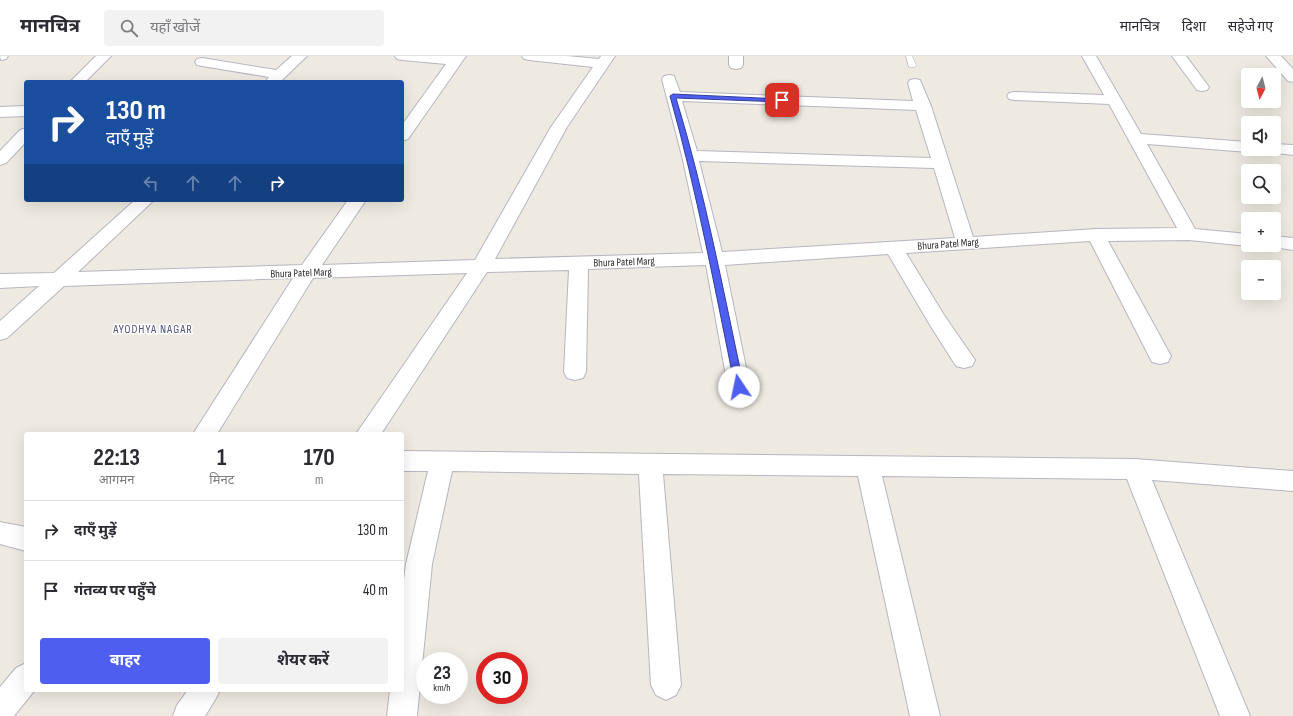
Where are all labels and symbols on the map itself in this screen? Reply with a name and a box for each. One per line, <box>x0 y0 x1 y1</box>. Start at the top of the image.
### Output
north arrow <box>1241 68 1281 108</box>
pin <box>765 83 799 117</box>
street label: Bhura Patel Marg <box>917 235 980 253</box>
street label: Bhura Patel Marg <box>593 254 656 270</box>
street label: Bhura Patel Marg <box>270 265 333 281</box>
district label: AYODHYA NAGAR <box>112 322 193 337</box>
position arrow <box>718 366 760 408</box>
speed limit sign: 30 <box>476 652 528 704</box>

